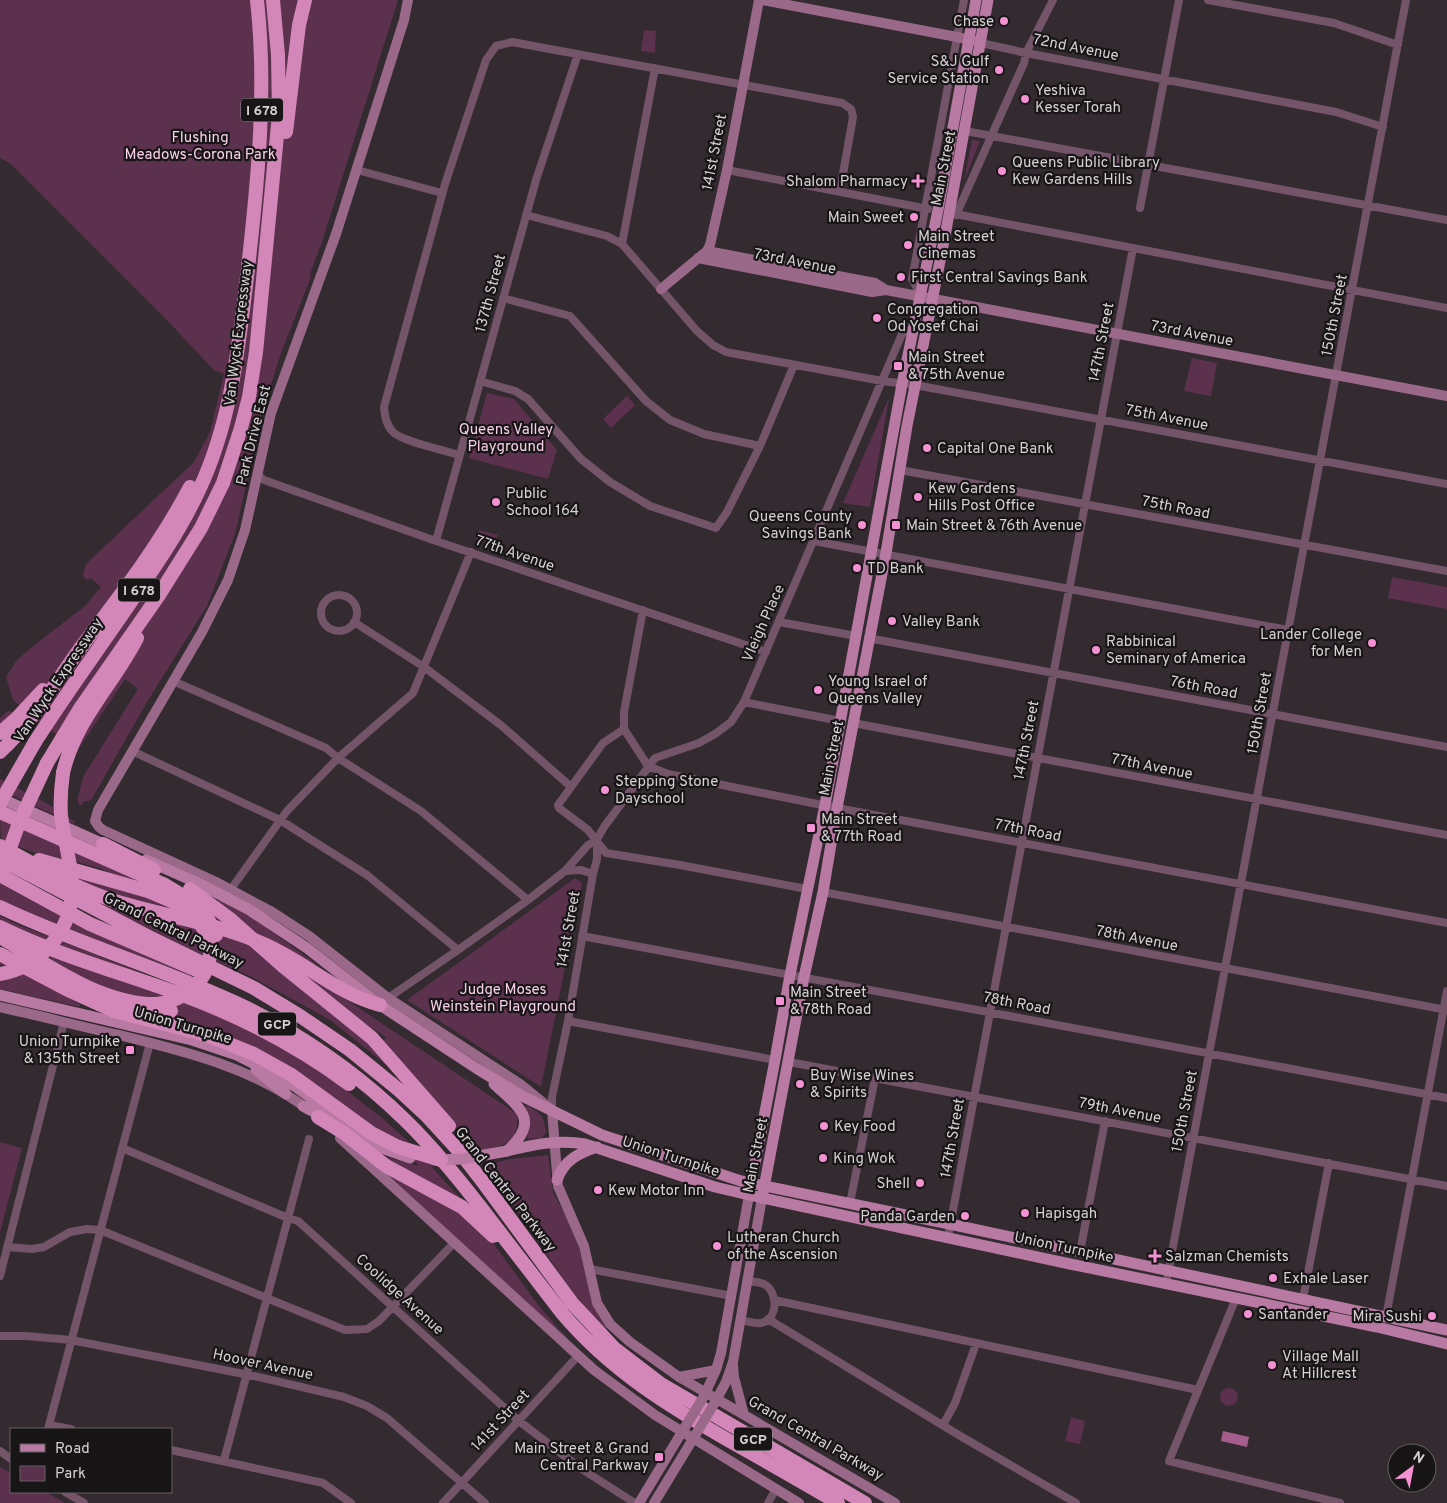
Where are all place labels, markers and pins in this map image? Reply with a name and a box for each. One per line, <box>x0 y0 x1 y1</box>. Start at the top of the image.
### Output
place label: Chase <box>953 13 994 32</box>
marker: Chase <box>998 15 1010 27</box>
place label: S&J Gulf Service Station <box>887 53 989 89</box>
marker: S&J Gulf Service Station <box>993 64 1005 76</box>
place label: Yeshiva Kesser Torah <box>1035 82 1121 118</box>
marker: Yeshiva Kesser Torah <box>1019 93 1031 105</box>
place label: Queens Public Library Kew Gardens Hills <box>1012 154 1160 190</box>
marker: Queens Public Library Kew Gardens Hills <box>996 165 1008 177</box>
place label: Shalom Pharmacy <box>786 173 908 192</box>
marker: Shalom Pharmacy <box>912 175 924 187</box>
place label: Main Sweet <box>828 209 904 228</box>
marker: Main Sweet <box>908 211 920 223</box>
place label: Main Street Cinemas <box>918 228 995 264</box>
marker: Main Street Cinemas <box>902 239 914 251</box>
place label: First Central Savings Bank <box>911 269 1088 288</box>
marker: First Central Savings Bank <box>895 271 907 283</box>
place label: Congregation Od Yosef Chai <box>887 301 979 337</box>
marker: Congregation Od Yosef Chai <box>871 312 883 324</box>
place label: Main Street & 75th Avenue <box>908 349 1005 385</box>
marker: Main Street & 75th Avenue <box>892 360 904 372</box>
place label: Capital One Bank <box>937 440 1054 459</box>
marker: Capital One Bank <box>921 442 933 454</box>
place label: Kew Gardens Hills Post Office <box>928 480 1035 516</box>
place label: Public School 164 <box>506 485 579 521</box>
marker: Kew Gardens Hills Post Office <box>912 491 924 503</box>
marker: Public School 164 <box>490 496 502 508</box>
place label: Queens County Savings Bank <box>749 508 852 544</box>
place label: Main Street & 76th Avenue <box>906 517 1082 536</box>
marker: Queens County Savings Bank <box>856 519 868 531</box>
marker: Main Street & 76th Avenue <box>890 519 902 531</box>
place label: TD Bank <box>867 560 924 579</box>
marker: TD Bank <box>851 562 863 574</box>
place label: Valley Bank <box>902 613 980 632</box>
marker: Valley Bank <box>886 615 898 627</box>
place label: Lander College for Men <box>1260 626 1362 662</box>
place label: Rabbinical Seminary of America <box>1106 633 1246 669</box>
marker: Lander College for Men <box>1366 637 1378 649</box>
marker: Rabbinical Seminary of America <box>1090 644 1102 656</box>
place label: Young Israel of Queens Valley <box>828 673 927 709</box>
marker: Young Israel of Queens Valley <box>812 684 824 696</box>
place label: Stepping Stone Dayschool <box>615 773 718 809</box>
marker: Stepping Stone Dayschool <box>599 784 611 796</box>
place label: Main Street & 77th Road <box>821 811 902 847</box>
marker: Main Street & 77th Road <box>805 822 817 834</box>
place label: Main Street & 78th Road <box>790 984 871 1020</box>
marker: Main Street & 78th Road <box>774 995 786 1007</box>
place label: Union Turnpike & 135th Street <box>19 1033 120 1069</box>
marker: Union Turnpike & 135th Street <box>124 1044 136 1056</box>
place label: Buy Wise Wines & Spirits <box>810 1067 914 1103</box>
marker: Buy Wise Wines & Spirits <box>794 1078 806 1090</box>
place label: Key Food <box>834 1118 896 1137</box>
marker: Key Food <box>818 1120 830 1132</box>
place label: King Wok <box>833 1150 896 1169</box>
marker: King Wok <box>817 1152 829 1164</box>
place label: Shell <box>876 1175 910 1194</box>
marker: Shell <box>914 1177 926 1189</box>
place label: Kew Motor Inn <box>608 1182 705 1201</box>
marker: Kew Motor Inn <box>592 1184 604 1196</box>
place label: Hapisgah <box>1035 1205 1097 1224</box>
marker: Hapisgah <box>1019 1207 1031 1219</box>
place label: Panda Garden <box>860 1208 955 1227</box>
marker: Panda Garden <box>959 1210 971 1222</box>
place label: Lutheran Church of the Ascension <box>727 1229 840 1265</box>
marker: Lutheran Church of the Ascension <box>711 1240 723 1252</box>
place label: Salzman Chemists <box>1165 1248 1289 1267</box>
marker: Salzman Chemists <box>1149 1250 1161 1262</box>
place label: Exhale Laser <box>1283 1270 1369 1289</box>
marker: Exhale Laser <box>1267 1272 1279 1284</box>
place label: Santander <box>1258 1306 1328 1325</box>
marker: Santander <box>1242 1308 1254 1320</box>
place label: Mira Sushi <box>1352 1308 1422 1327</box>
marker: Mira Sushi <box>1426 1310 1438 1322</box>
place label: Village Mall At Hillcrest <box>1282 1348 1359 1384</box>
marker: Village Mall At Hillcrest <box>1266 1359 1278 1371</box>
place label: Main Street & Grand Central Parkway <box>514 1440 649 1476</box>
marker: Main Street & Grand Central Parkway <box>653 1451 665 1463</box>

